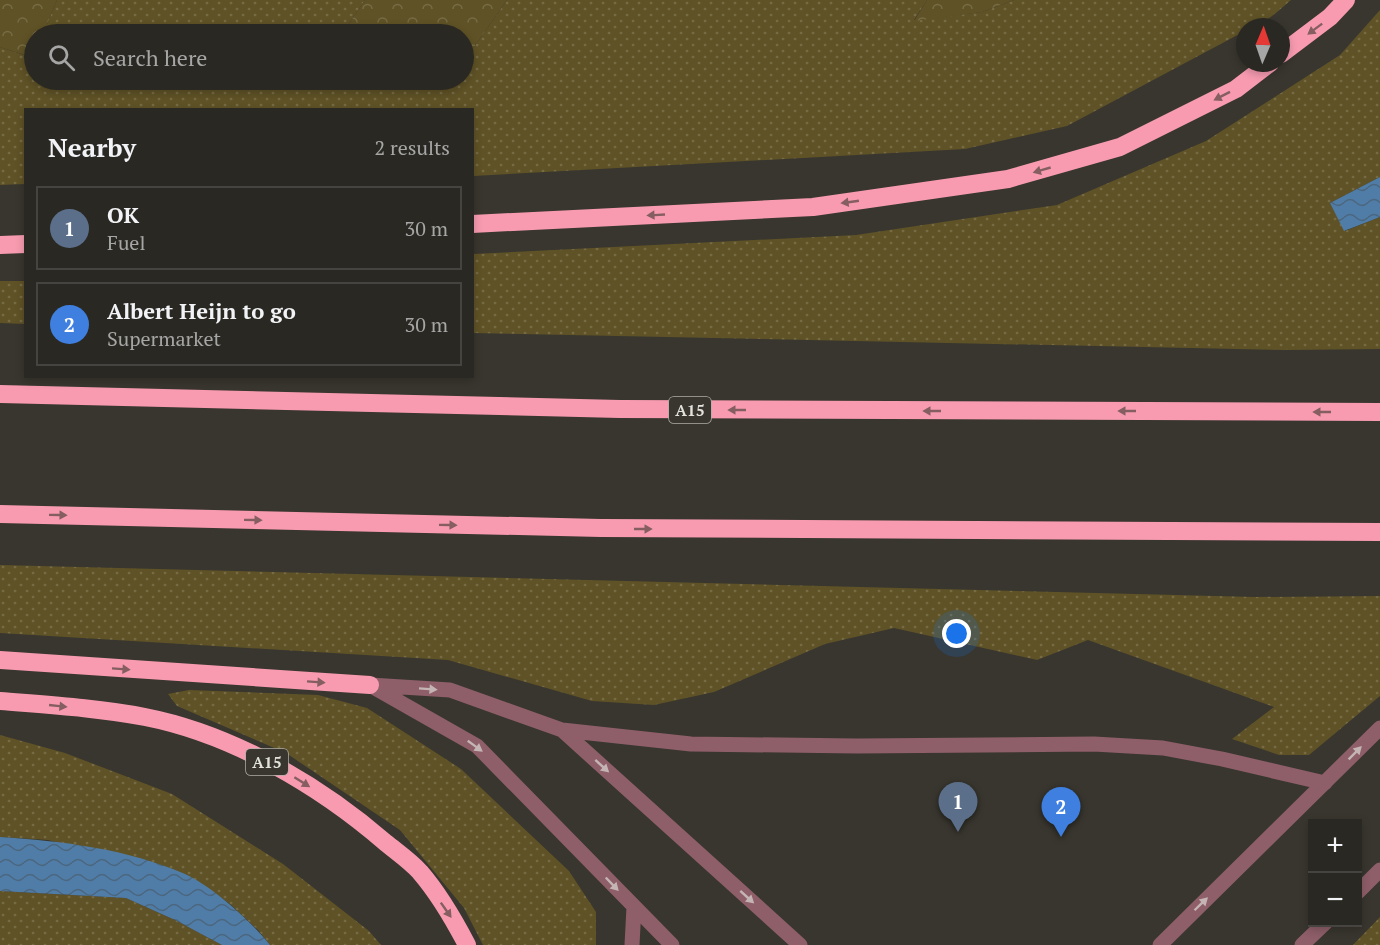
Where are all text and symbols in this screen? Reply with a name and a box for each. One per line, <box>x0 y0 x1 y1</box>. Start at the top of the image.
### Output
north arrow <box>1236 18 1290 72</box>
one-way arrow <box>1307 22 1322 34</box>
search box <box>24 24 474 90</box>
icon: search <box>45 41 78 74</box>
text: Search here <box>93 43 207 72</box>
one-way arrow <box>1213 91 1230 101</box>
text: Nearby <box>48 130 136 164</box>
text: 2 results <box>375 134 450 161</box>
one-way arrow <box>1033 166 1051 175</box>
one-way arrow <box>840 197 859 206</box>
text: OK <box>107 200 139 229</box>
one-way arrow <box>646 210 665 219</box>
text: 1 <box>64 215 75 242</box>
text: 30 m <box>405 215 448 242</box>
text: Fuel <box>107 229 145 256</box>
text: Albert Heijn to go <box>107 296 296 325</box>
text: 2 <box>64 311 75 338</box>
text: 30 m <box>405 311 448 338</box>
text: Supermarket <box>107 325 221 352</box>
road number: A15 <box>669 397 711 423</box>
one-way arrow <box>727 405 746 415</box>
one-way arrow <box>922 406 941 415</box>
one-way arrow <box>1117 406 1136 416</box>
one-way arrow <box>1312 407 1331 417</box>
one-way arrow <box>49 510 68 520</box>
one-way arrow <box>244 515 263 525</box>
one-way arrow <box>439 520 458 529</box>
one-way arrow <box>634 524 653 533</box>
your location <box>942 619 971 648</box>
one-way arrow <box>112 664 131 673</box>
one-way arrow <box>306 677 325 687</box>
one-way arrow <box>419 684 438 694</box>
one-way arrow <box>49 701 68 711</box>
one-way arrow <box>466 740 482 752</box>
one-way arrow <box>1348 746 1362 760</box>
road number: A15 <box>246 749 288 775</box>
one-way arrow <box>594 759 609 772</box>
one-way arrow <box>294 776 310 787</box>
pin: 1 <box>938 782 978 832</box>
pin: 2 <box>1042 788 1080 837</box>
map controls <box>1308 819 1362 927</box>
button: + <box>1308 819 1362 873</box>
button: − <box>1308 873 1362 927</box>
one-way arrow <box>605 877 619 892</box>
one-way arrow <box>739 890 754 903</box>
one-way arrow <box>1194 897 1209 911</box>
one-way arrow <box>440 902 451 918</box>

